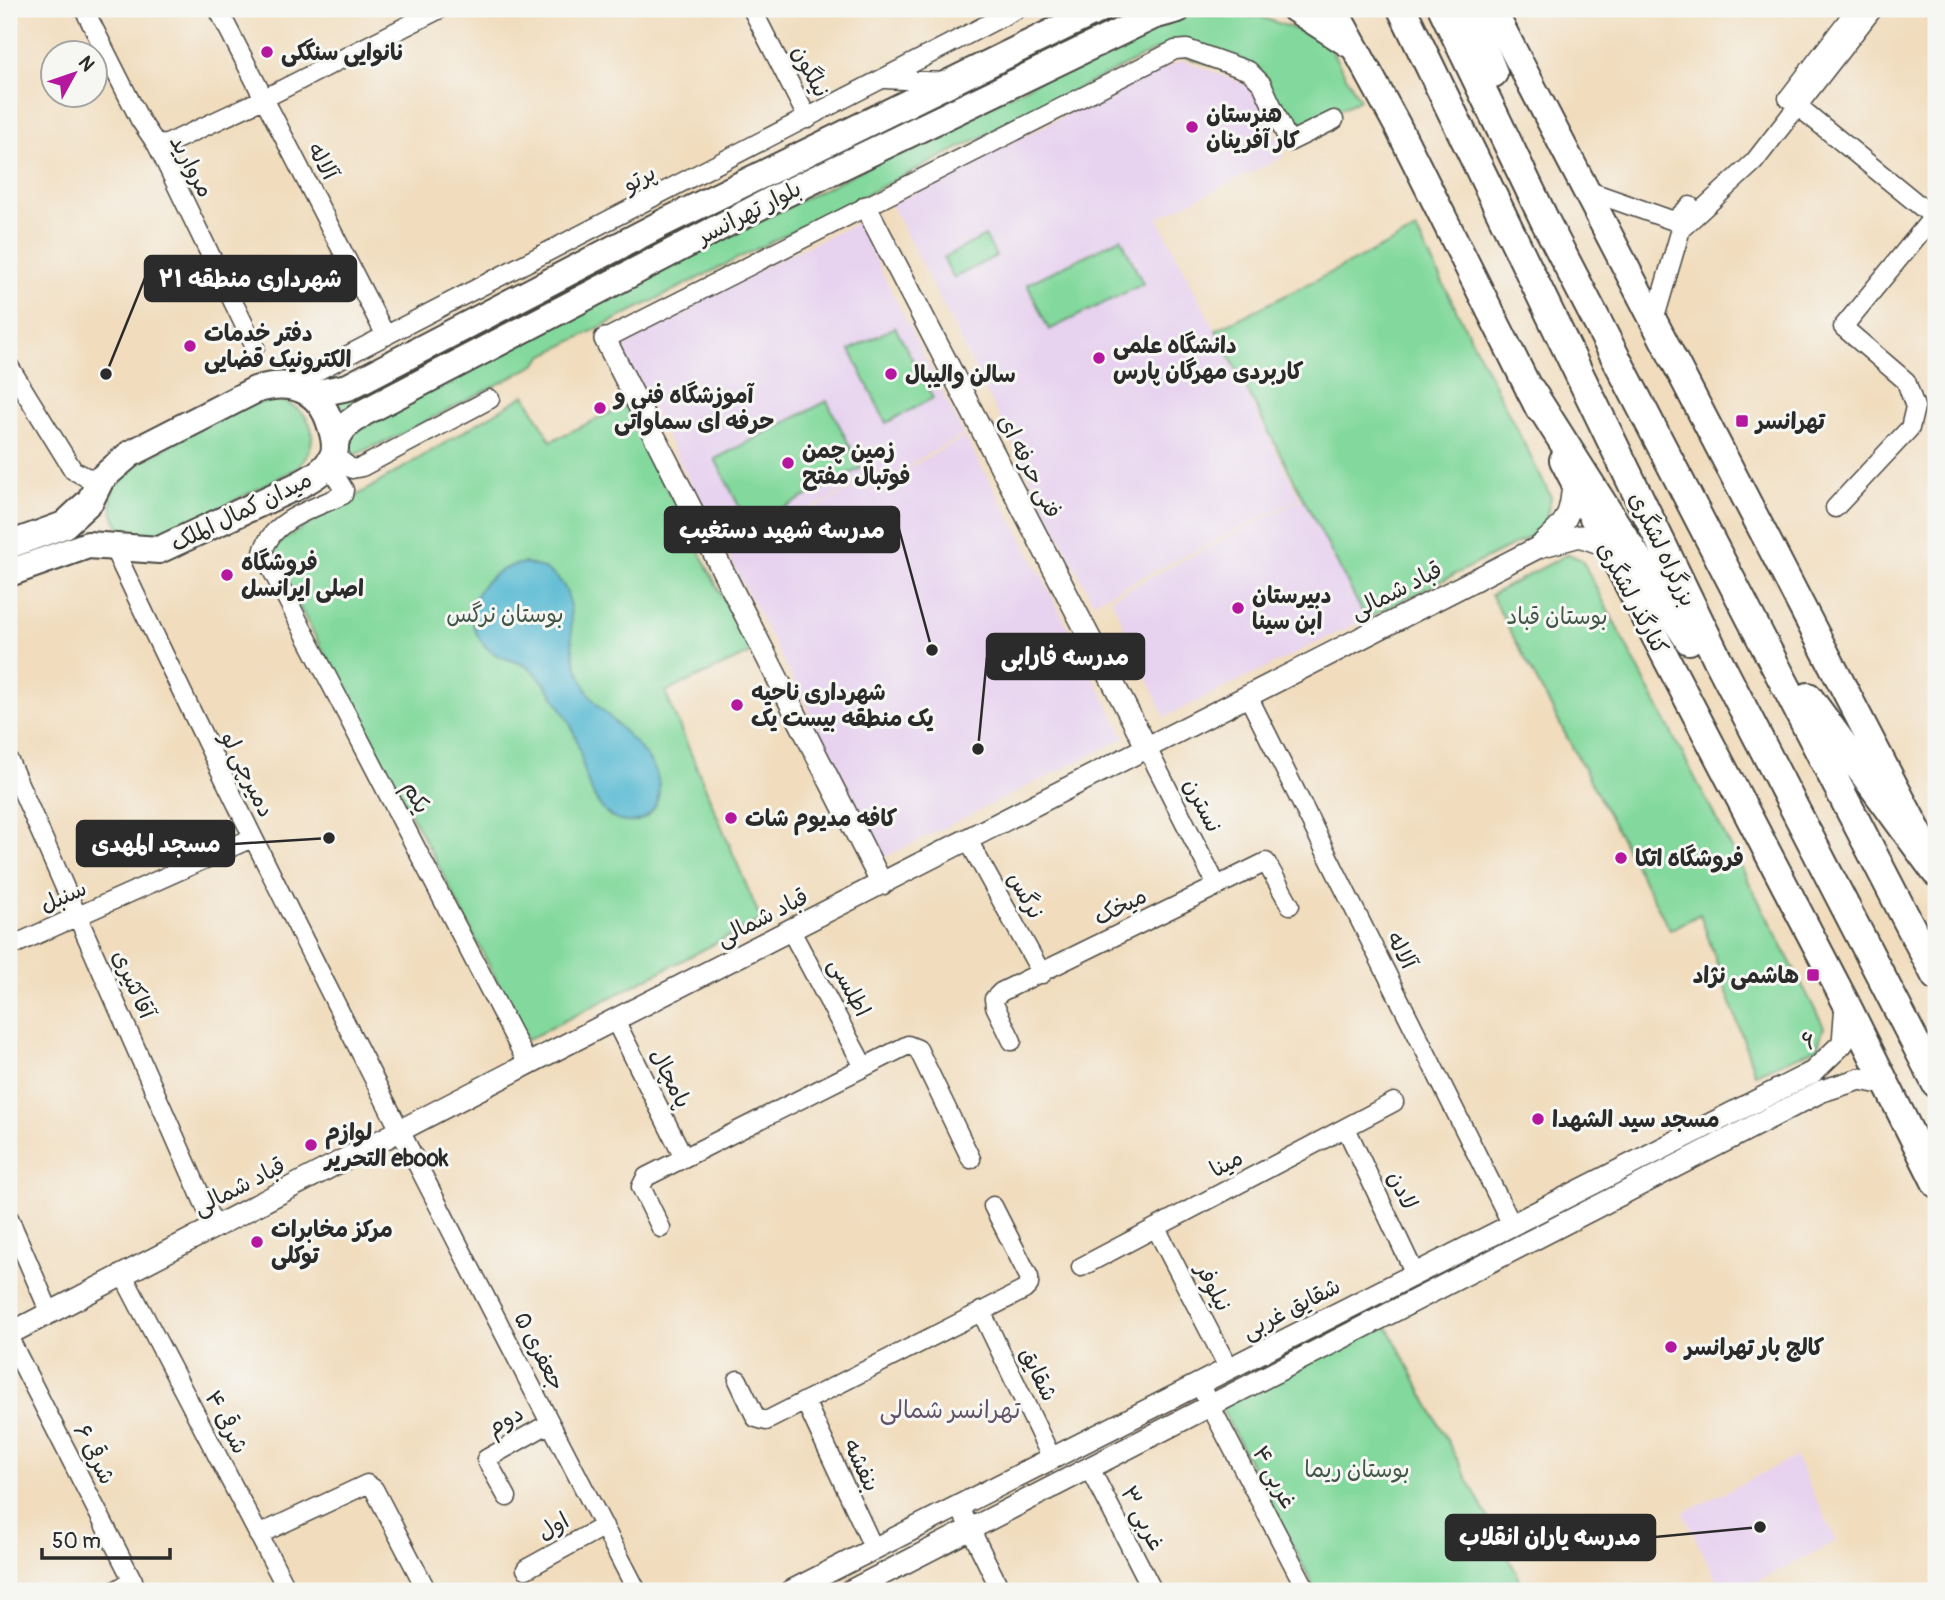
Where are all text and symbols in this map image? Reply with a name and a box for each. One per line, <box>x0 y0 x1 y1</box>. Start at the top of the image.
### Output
north arrow <box>38 38 108 108</box>
place label: نانوایی سنگکی <box>281 38 405 67</box>
street label: نیلگون <box>785 40 836 102</box>
marker: نانوایی سنگکی <box>259 44 275 60</box>
text: N <box>73 51 100 76</box>
place label: هنرستان کار آفرینان <box>1206 100 1300 155</box>
marker: هنرستان کار آفرینان <box>1184 119 1200 135</box>
street label: مروارید <box>163 130 220 203</box>
street label: آلاله <box>301 138 345 186</box>
street label: پرتو <box>617 158 661 199</box>
street label: بلوار تهرانسر <box>690 174 806 252</box>
callout: شهرداری منطقه ۲۱ <box>145 256 356 301</box>
text: شهرداری منطقه ۲۱ <box>158 265 342 294</box>
place label: دفتر خدمات الکترونیک قضایی <box>204 319 351 375</box>
place label: دانشگاه علمی کاربردی مهرگان پارس <box>1113 331 1304 386</box>
marker: دفتر خدمات الکترونیک قضایی <box>182 338 198 354</box>
marker: دانشگاه علمی کاربردی مهرگان پارس <box>1091 350 1107 366</box>
place label: سالن والیبال <box>905 360 1016 389</box>
marker: سالن والیبال <box>883 366 899 382</box>
place label: آموزشگاه فنی و حرفه ای سماواتی <box>612 381 774 436</box>
marker: آموزشگاه فنی و حرفه ای سماواتی <box>592 400 608 416</box>
place label: تهرانسر <box>1754 407 1826 436</box>
street label: فنی حرفه ای <box>991 409 1068 523</box>
marker: تهرانسر <box>1734 413 1750 429</box>
place label: زمین چمن فوتبال مفتح <box>802 436 911 491</box>
marker: زمین چمن فوتبال مفتح <box>780 455 796 471</box>
street label: میدان کمال الملک <box>166 465 317 558</box>
street label: بزرگراه لشگری <box>1622 487 1703 611</box>
callout: مدرسه شهید دستغیب <box>665 507 899 552</box>
text: مدرسه شهید دستغیب <box>679 516 885 545</box>
street label: کنارگذر لشگری <box>1591 537 1674 660</box>
place label: فروشگاه اصلی ایرانسل <box>241 548 364 603</box>
street label: قباد شمالی <box>1345 555 1447 626</box>
marker: فروشگاه اصلی ایرانسل <box>219 567 235 583</box>
place label: دبیرستان ابن سینا <box>1252 581 1331 636</box>
park label: بوستان نرگس <box>446 600 564 629</box>
marker: دبیرستان ابن سینا <box>1230 600 1246 616</box>
park label: بوستان قباد <box>1506 602 1608 631</box>
callout: مدرسه فارابی <box>987 634 1144 679</box>
text: مدرسه فارابی <box>1001 643 1129 672</box>
place label: شهرداری ناحیه یک منطقه بیست یک <box>751 678 934 733</box>
marker: شهرداری ناحیه یک منطقه بیست یک <box>729 697 745 713</box>
street label: دمیرچی لو <box>214 725 281 822</box>
street label: نسترن <box>1177 773 1228 837</box>
street label: یکم <box>394 776 437 820</box>
place label: کافه مدیوم شات <box>745 804 898 836</box>
marker: کافه مدیوم شات <box>723 810 739 826</box>
callout: مسجد المهدی <box>77 821 234 866</box>
text: مسجد المهدی <box>91 830 221 859</box>
place label: فروشگاه اتکا <box>1635 844 1744 873</box>
marker: فروشگاه اتکا <box>1613 850 1629 866</box>
street label: نرگس <box>1001 867 1050 924</box>
street label: سنبل <box>35 873 91 919</box>
street label: میخک <box>1089 881 1152 932</box>
street label: قباد شمالی <box>711 882 813 953</box>
street label: آلاله <box>1380 927 1424 975</box>
street label: آقاکثیری <box>106 945 162 1024</box>
street label: اطلسی <box>822 953 877 1022</box>
place label: هاشمی نژاد <box>1693 961 1799 990</box>
marker: هاشمی نژاد <box>1805 967 1821 983</box>
street label: ۶ <box>1794 1025 1825 1056</box>
street label: پامچال <box>643 1043 698 1113</box>
place label: مسجد سید الشهدا <box>1552 1105 1720 1134</box>
marker: مسجد سید الشهدا <box>1530 1111 1546 1127</box>
place label: لوازم التحریر ebook <box>323 1118 449 1173</box>
marker: لوازم التحریر ebook <box>303 1137 319 1153</box>
street label: مینا <box>1205 1143 1248 1184</box>
street label: قباد شمالی <box>188 1151 290 1222</box>
street label: لادن <box>1381 1166 1424 1214</box>
place label: مرکز مخابرات توکلی <box>271 1215 393 1270</box>
marker: مرکز مخابرات توکلی <box>249 1234 265 1250</box>
street label: نیلوفر <box>1188 1257 1238 1316</box>
street label: شقایق غربی <box>1237 1271 1345 1346</box>
street label: جعفری ۵ <box>507 1307 572 1396</box>
place label: کالج بار تهرانسر <box>1683 1333 1825 1362</box>
marker: کالج بار تهرانسر <box>1663 1339 1679 1355</box>
street label: شقایق <box>1013 1342 1064 1406</box>
street label: ۴ شرقی <box>198 1386 255 1459</box>
district label: تهرانسر شمالی <box>880 1396 1021 1425</box>
street label: دوم <box>482 1399 530 1445</box>
street label: ۶ شرقی <box>67 1419 122 1489</box>
street label: بنفشه <box>837 1434 886 1496</box>
street label: ۴ غربی <box>1246 1441 1303 1514</box>
park label: بوستان ریما <box>1304 1455 1410 1484</box>
street label: ۳ غربی <box>1114 1481 1171 1556</box>
street label: اول <box>532 1506 574 1547</box>
callout: مدرسه یاران انقلاب <box>1446 1515 1655 1560</box>
scale bar <box>42 1516 170 1560</box>
text: مدرسه یاران انقلاب <box>1459 1523 1641 1552</box>
text: 50 m <box>52 1528 101 1555</box>

